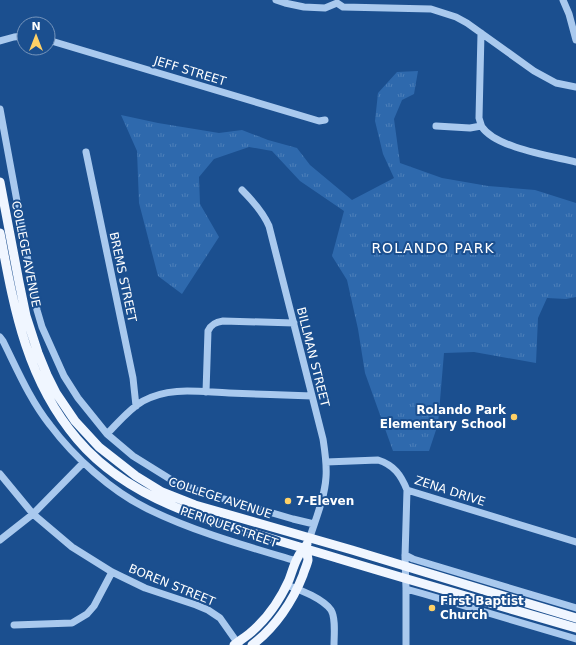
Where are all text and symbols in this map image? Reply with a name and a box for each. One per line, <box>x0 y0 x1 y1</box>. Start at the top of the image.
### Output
north arrow <box>16 16 56 56</box>
text: N <box>31 20 41 33</box>
street label: JEFF STREET <box>151 53 228 89</box>
street label: COLLEGE AVENUE <box>9 200 43 308</box>
street label: BREMS STREET <box>107 231 140 324</box>
district label: ROLANDO PARK <box>371 240 495 256</box>
street label: BILLMAN STREET <box>294 306 332 409</box>
place label: Rolando Park Elementary School <box>380 403 507 431</box>
marker: Rolando Park Elementary School <box>509 412 519 422</box>
street label: ZENA DRIVE <box>413 473 487 509</box>
street label: COLLEGE AVENUE <box>166 475 274 521</box>
place label: 7-Eleven <box>296 494 354 508</box>
marker: 7-Eleven <box>283 496 293 506</box>
street label: PERIQUE STREET <box>178 504 280 550</box>
street label: BOREN STREET <box>127 561 218 609</box>
place label: First Baptist Church <box>440 594 524 622</box>
marker: First Baptist Church <box>427 603 437 613</box>

